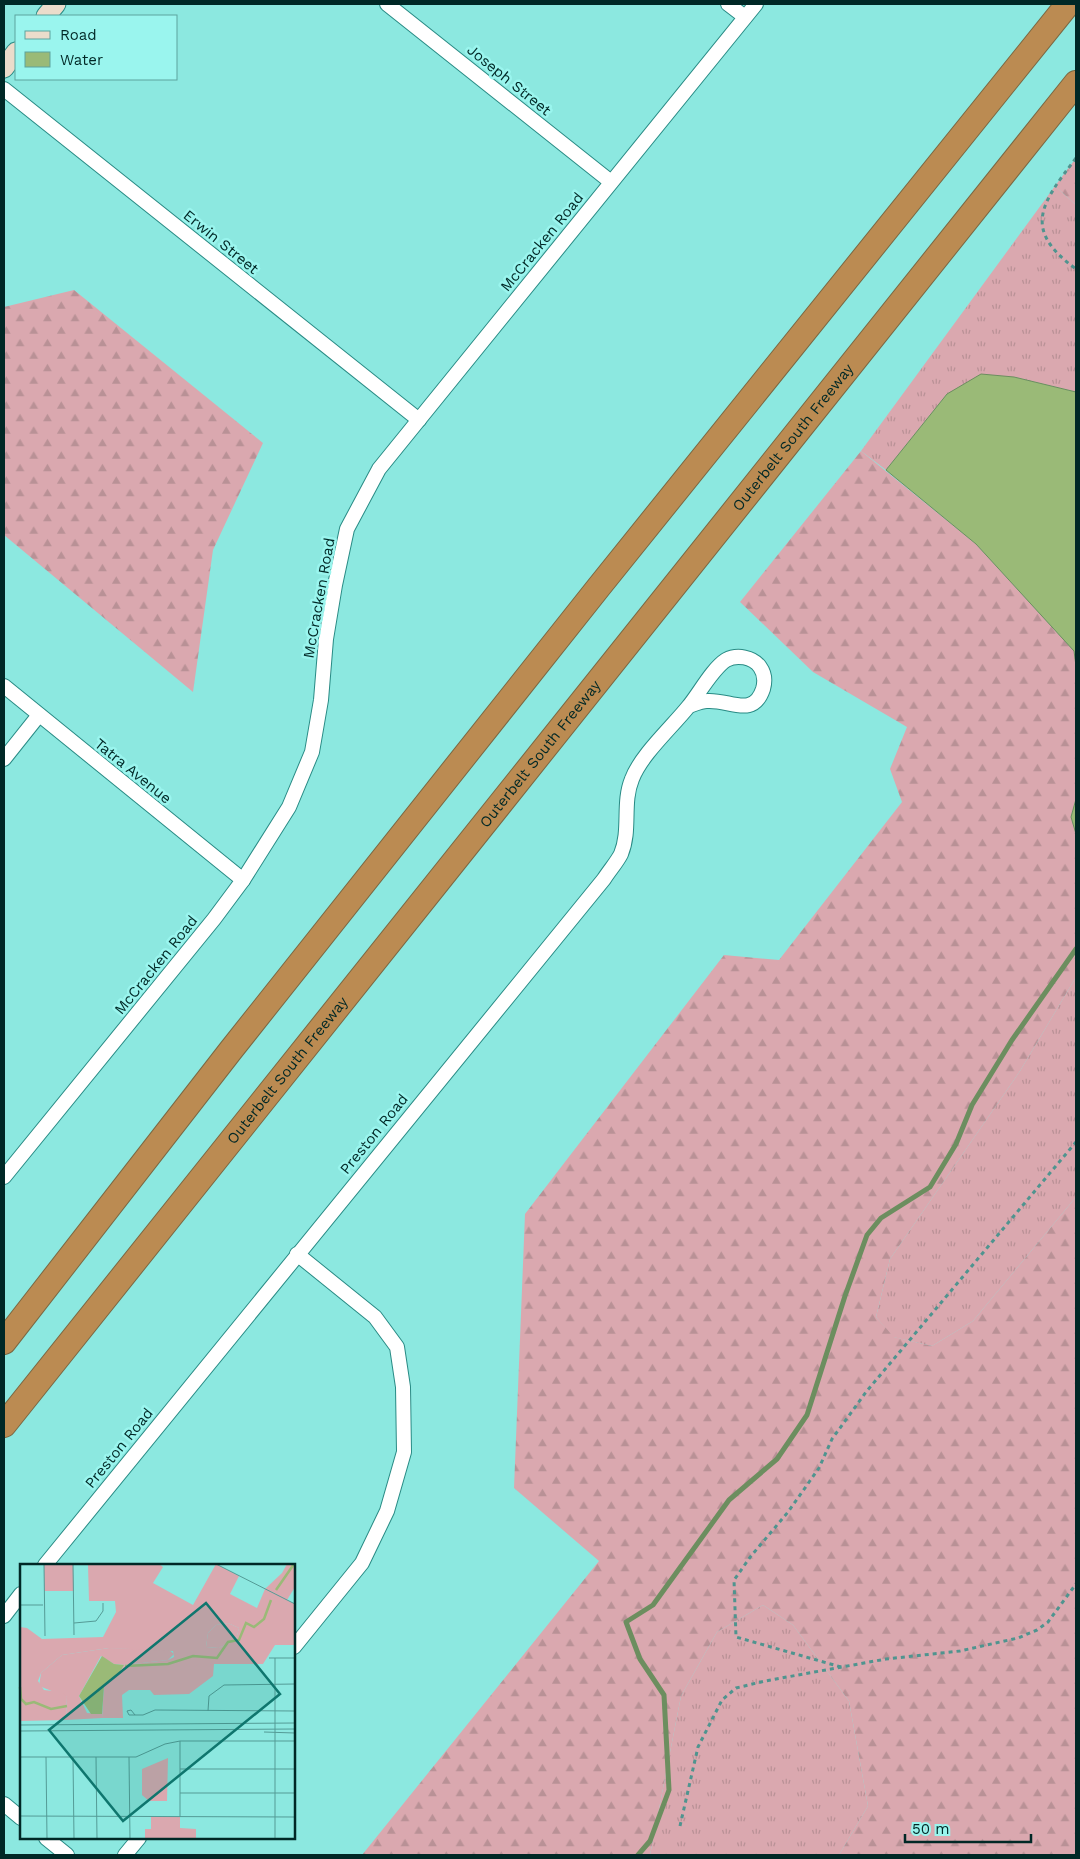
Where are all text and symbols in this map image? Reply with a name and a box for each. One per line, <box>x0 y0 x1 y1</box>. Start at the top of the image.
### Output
legend <box>15 15 178 80</box>
text: Road <box>60 26 97 44</box>
street label: Joseph Street <box>463 41 555 120</box>
text: Water <box>60 51 103 69</box>
street label: McCracken Road <box>497 189 587 295</box>
street label: Erwin Street <box>180 206 263 278</box>
street label: Outerbelt South Freeway <box>729 360 857 515</box>
street label: McCracken Road <box>300 536 338 660</box>
street label: Outerbelt South Freeway <box>476 676 605 831</box>
street label: Tatra Avenue <box>91 735 175 807</box>
street label: McCracken Road <box>111 912 201 1018</box>
street label: Outerbelt South Freeway <box>223 993 352 1148</box>
street label: Preston Road <box>336 1090 412 1178</box>
street label: Preston Road <box>81 1404 157 1492</box>
inset map <box>20 1564 295 1839</box>
scale bar <box>905 1812 1031 1844</box>
text: 50 m <box>912 1820 949 1838</box>

